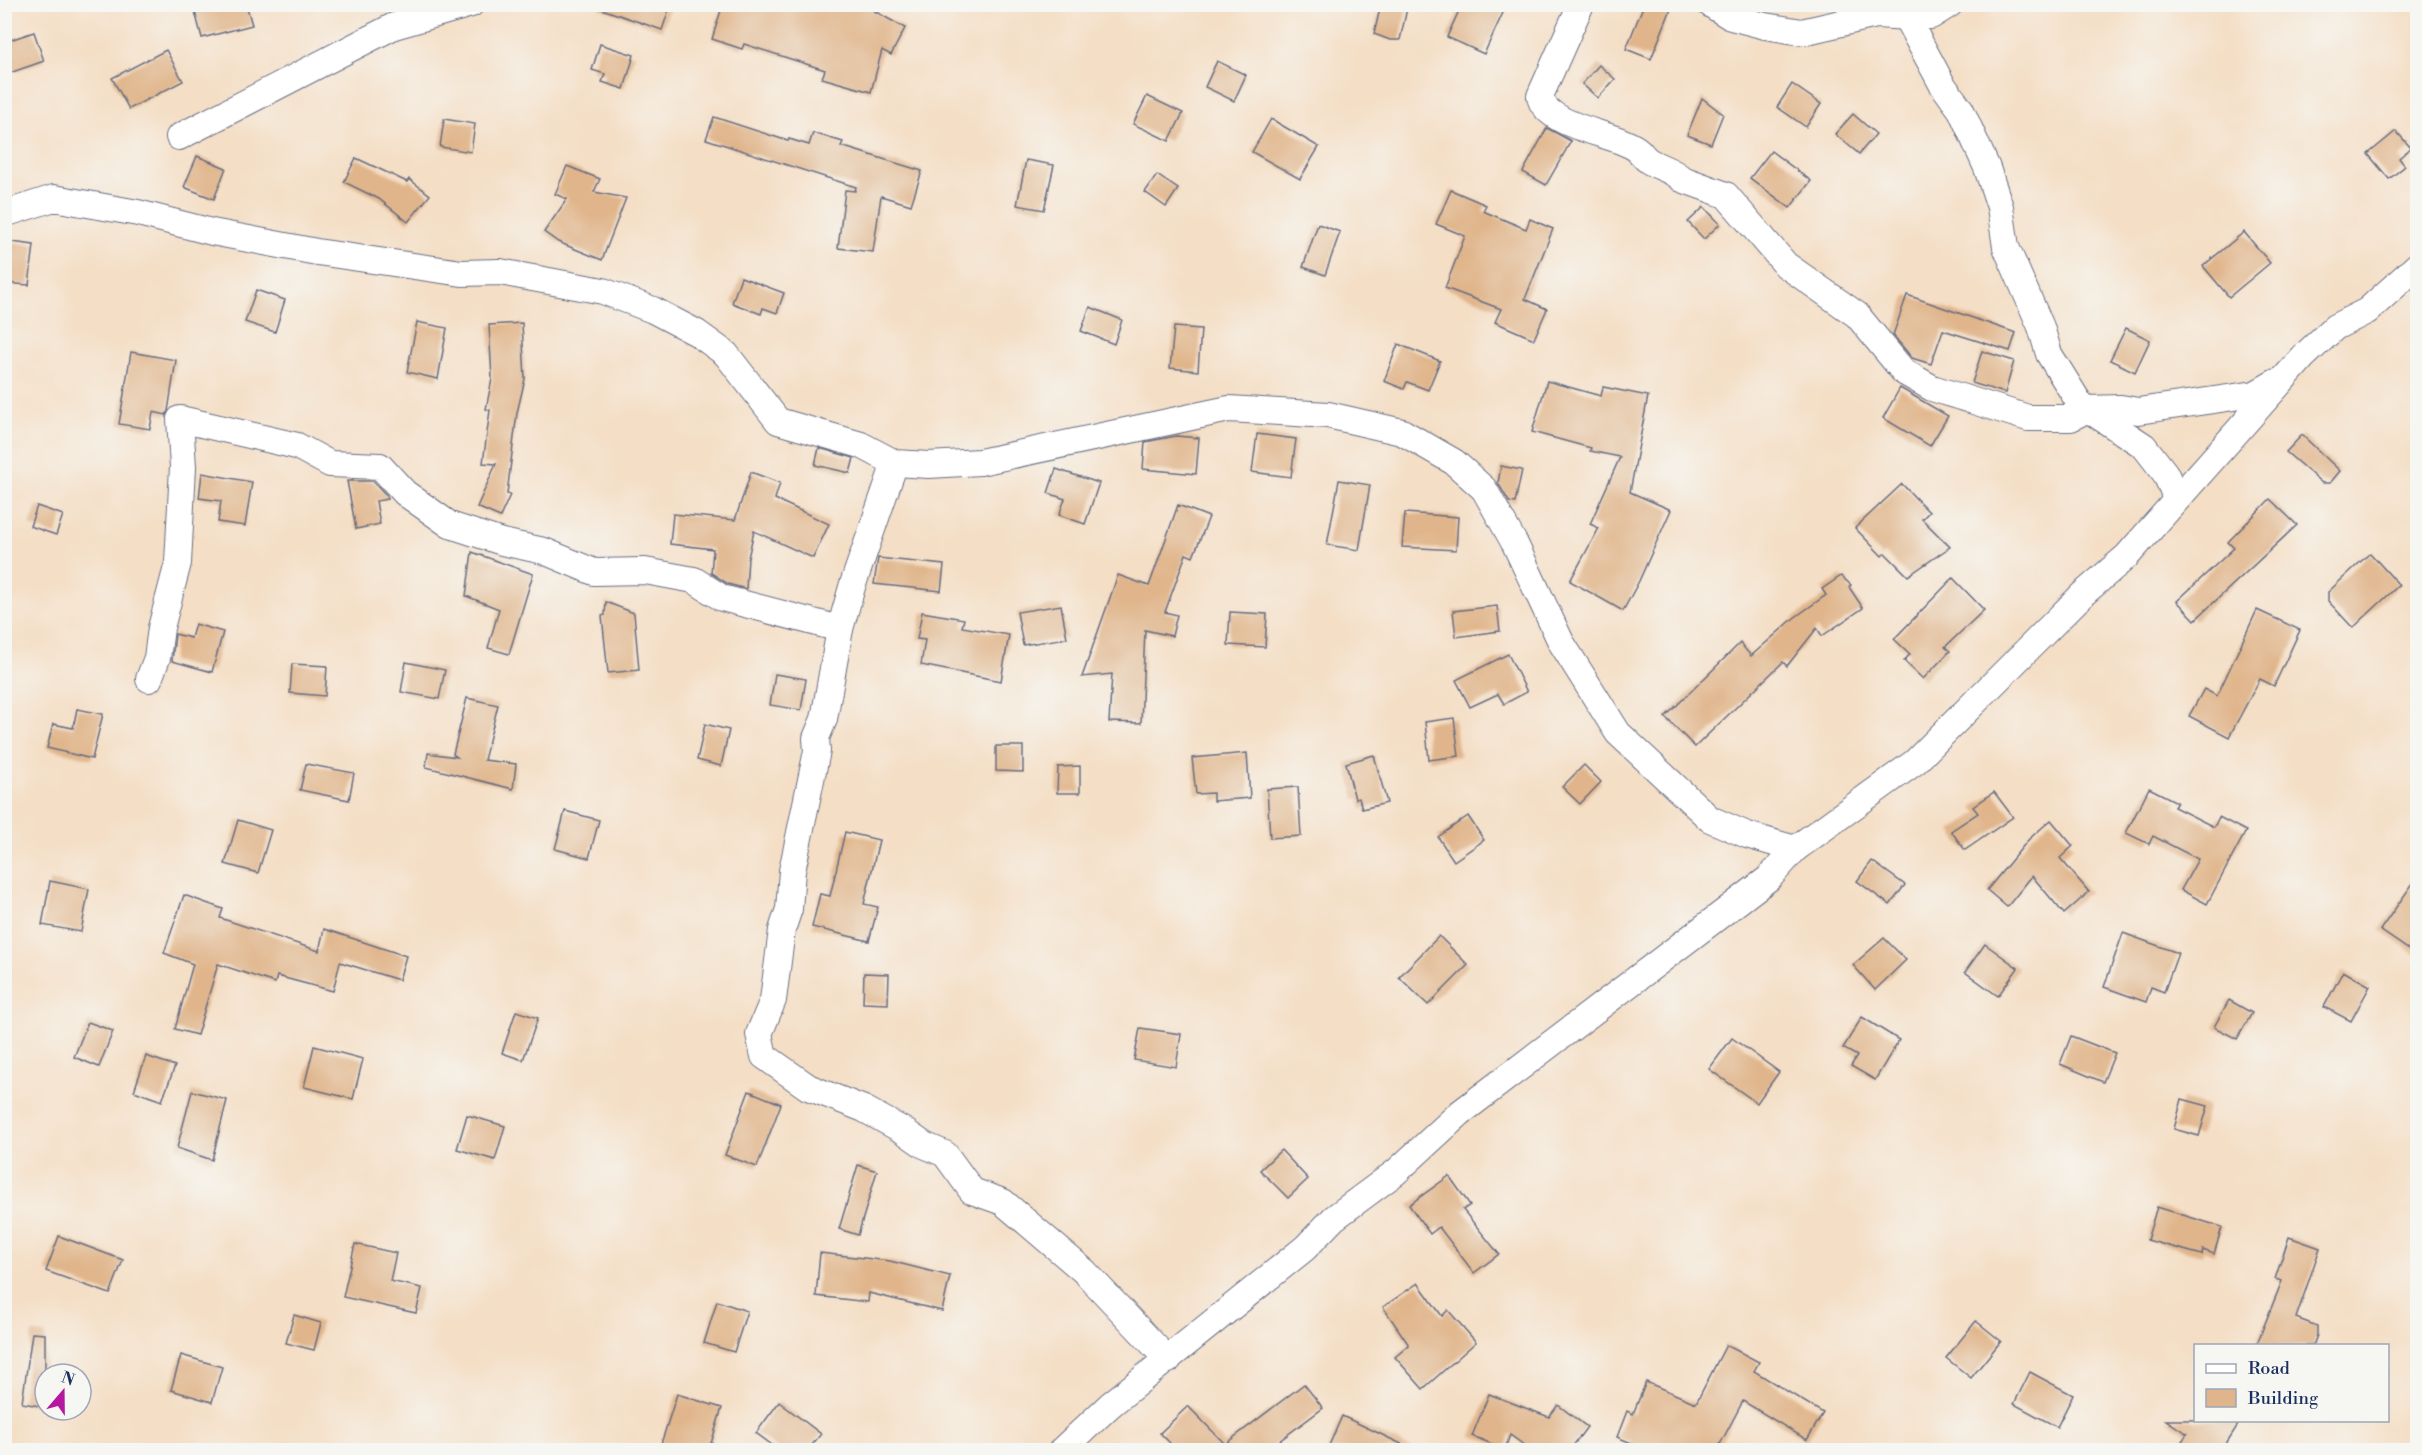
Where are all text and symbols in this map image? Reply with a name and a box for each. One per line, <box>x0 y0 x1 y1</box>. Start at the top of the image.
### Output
legend <box>2194 1344 2389 1422</box>
text: Road <box>2248 1357 2291 1380</box>
north arrow <box>33 1362 93 1422</box>
text: N <box>58 1367 77 1391</box>
text: Building <box>2247 1387 2319 1410</box>

